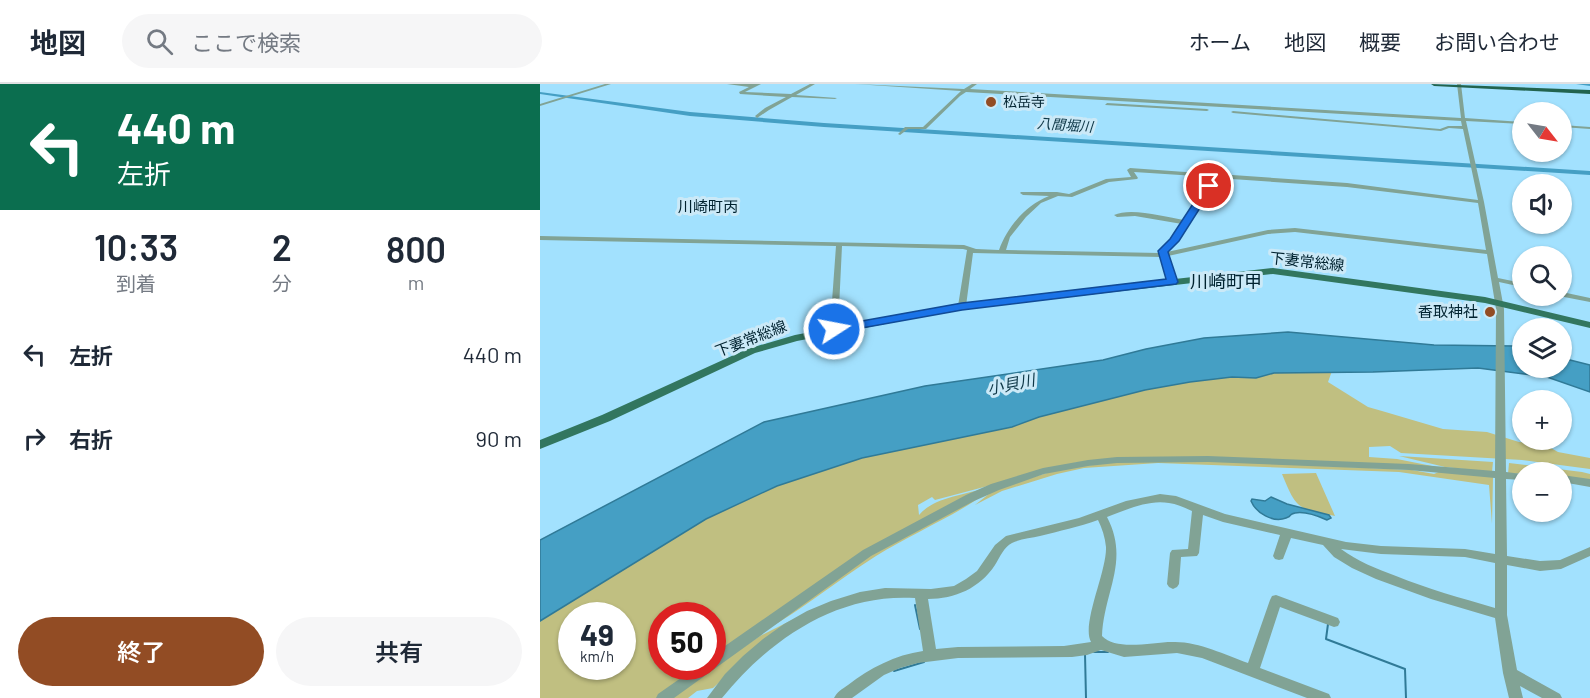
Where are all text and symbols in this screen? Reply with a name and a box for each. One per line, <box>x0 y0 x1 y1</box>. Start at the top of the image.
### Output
search box <box>122 14 542 68</box>
text: 地図 <box>30 25 86 59</box>
icon: search <box>143 25 176 58</box>
text: ここで検索 <box>191 29 301 55</box>
text: ホーム <box>1189 29 1251 54</box>
text: 地図 <box>1284 29 1326 54</box>
text: 概要 <box>1359 29 1401 54</box>
text: お問い合わせ <box>1434 29 1560 54</box>
place label: 松岳寺 <box>1003 93 1045 110</box>
marker: 松岳寺 <box>984 95 998 109</box>
text: 440 m <box>117 102 235 152</box>
north arrow <box>1512 102 1572 162</box>
map controls <box>1512 102 1572 522</box>
icon: left <box>18 108 96 186</box>
water label: 八間堀川 <box>1037 114 1096 135</box>
text: 左折 <box>117 157 171 189</box>
pin <box>1183 160 1234 211</box>
icon: arrive <box>1192 169 1225 202</box>
button: sound <box>1512 174 1572 234</box>
district label: 川崎町丙 <box>678 197 738 215</box>
text: 10:33 <box>94 225 178 268</box>
text: 2 <box>272 225 292 268</box>
text: 800 <box>386 227 446 270</box>
button: search <box>1512 246 1572 306</box>
street label: 下妻常総線 <box>1269 248 1345 274</box>
text: m <box>408 270 424 294</box>
district label: 川崎町甲 <box>1190 270 1262 292</box>
text: 到着 <box>116 271 156 295</box>
text: 分 <box>272 271 292 295</box>
position arrow <box>802 297 866 361</box>
place label: 香取神社 <box>1418 302 1478 320</box>
marker: 香取神社 <box>1483 305 1497 319</box>
street label: 下妻常総線 <box>712 316 789 360</box>
button: layers <box>1512 318 1572 378</box>
icon: left <box>18 338 51 371</box>
text: 440 m <box>463 341 522 367</box>
text: 左折 <box>69 342 113 368</box>
water label: 小貝川 <box>986 369 1038 397</box>
button: + <box>1512 390 1572 450</box>
icon: right <box>18 422 51 455</box>
text: 90 m <box>476 425 522 451</box>
text: 右折 <box>69 426 113 452</box>
button: − <box>1512 462 1572 522</box>
speed limit sign: 50 <box>648 602 726 680</box>
text: 49 <box>580 616 614 652</box>
button: 終了 <box>18 617 264 686</box>
button: 共有 <box>276 617 522 686</box>
text: km/h <box>580 647 614 665</box>

